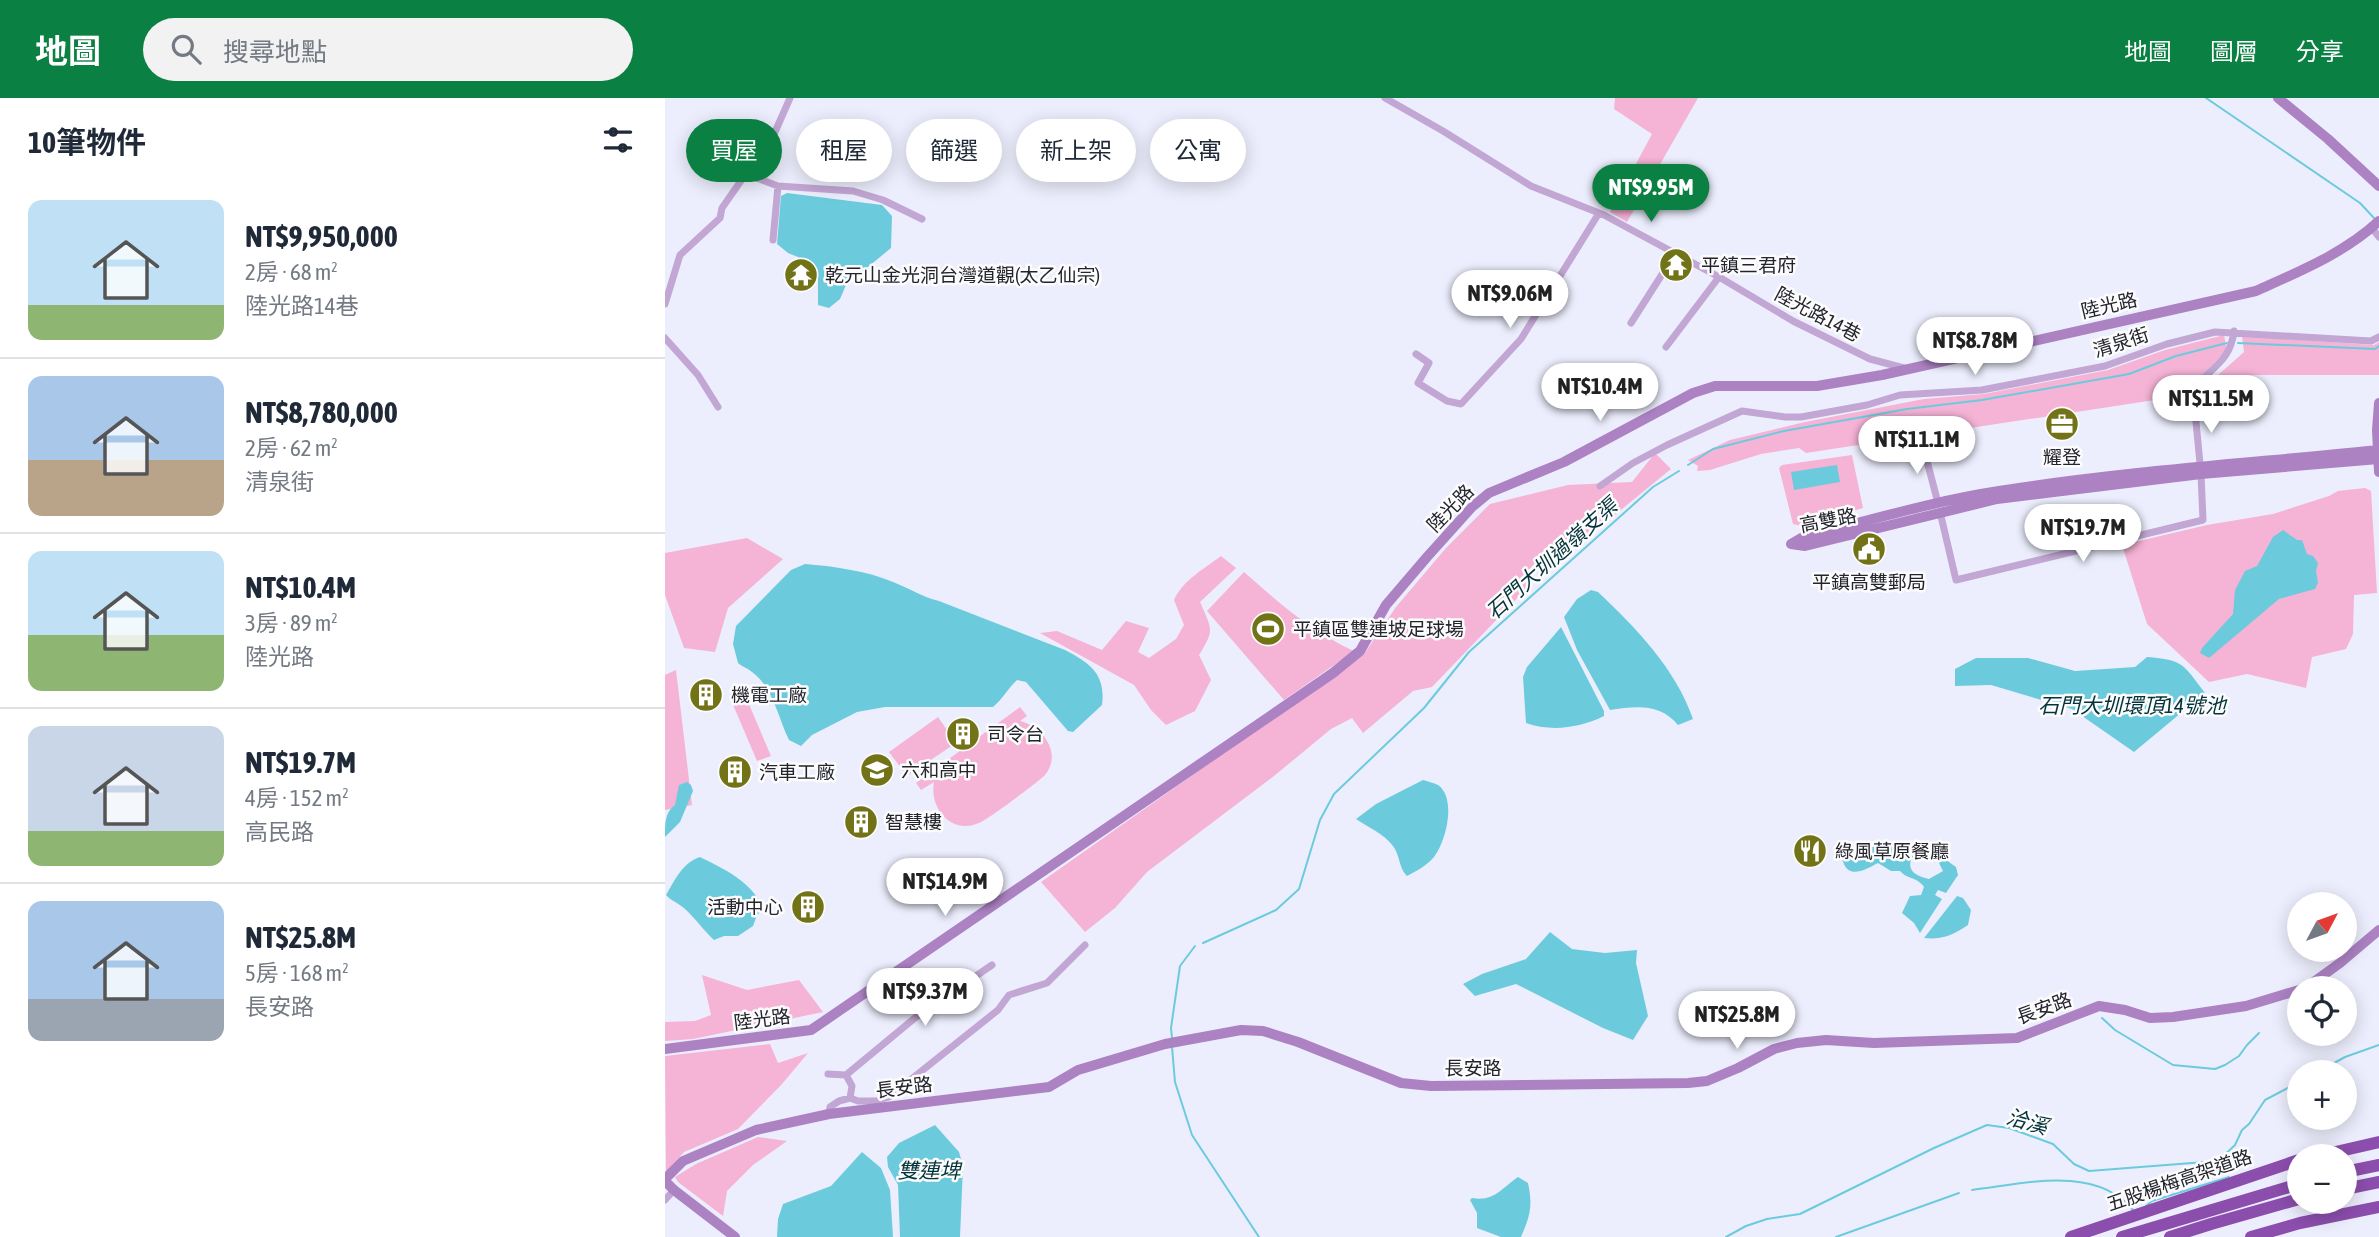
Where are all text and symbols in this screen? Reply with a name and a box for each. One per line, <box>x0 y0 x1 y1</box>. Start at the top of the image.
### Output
search box <box>143 18 633 81</box>
icon: search <box>167 30 205 68</box>
text: 地圖 <box>35 32 101 70</box>
text: 搜尋地點 <box>223 37 327 67</box>
text: 地圖 <box>2124 38 2172 65</box>
text: 圖層 <box>2210 38 2258 65</box>
text: 分享 <box>2296 38 2344 65</box>
chip: 買屋 <box>686 119 782 182</box>
chip: 租屋 <box>796 119 892 182</box>
chip: 篩選 <box>906 119 1002 182</box>
chip: 新上架 <box>1016 119 1136 182</box>
chip: 公寓 <box>1150 119 1246 182</box>
icon: filters <box>599 121 637 159</box>
text: 10筆物件 <box>28 125 146 159</box>
pin: NT$9.95M <box>1579 164 1723 224</box>
text: NT$9.95M <box>1608 174 1694 200</box>
text: NT$9,950,000 <box>245 219 398 253</box>
icon: home <box>84 228 168 312</box>
temple icon: 平鎮三君府 <box>1657 246 1695 284</box>
place label: 平鎮三君府 <box>1701 254 1796 276</box>
temple icon: 乾元山金光洞台灣道觀(太乙仙宗) <box>782 256 820 294</box>
text: 2房 · 68 m² <box>245 259 338 285</box>
place label: 乾元山金光洞台灣道觀(太乙仙宗) <box>825 264 1100 286</box>
pin: NT$9.06M <box>1438 271 1582 330</box>
text: NT$9.06M <box>1467 280 1553 306</box>
street label: 陸光路14巷 <box>1771 282 1865 346</box>
street label: 陸光路 <box>2079 288 2139 322</box>
text: 陸光路14巷 <box>245 293 359 319</box>
pin: NT$8.78M <box>1903 317 2047 377</box>
street label: 清泉街 <box>2090 323 2152 361</box>
text: NT$8.78M <box>1932 327 2018 353</box>
pin: NT$10.4M <box>1528 364 1672 423</box>
text: NT$10.4M <box>1557 373 1643 399</box>
pin: NT$11.5M <box>2139 376 2283 435</box>
text: NT$11.5M <box>2168 385 2254 411</box>
text: NT$8,780,000 <box>245 395 398 429</box>
icon: home <box>84 404 168 488</box>
office icon: 耀登 <box>2043 405 2081 443</box>
pin: NT$11.1M <box>1845 416 1989 476</box>
text: NT$11.1M <box>1874 426 1960 452</box>
text: 2房 · 62 m² <box>245 435 338 461</box>
place label: 耀登 <box>2043 446 2081 468</box>
text: 清泉街 <box>245 469 314 495</box>
street label: 陸光路 <box>1422 480 1478 536</box>
water label: 石門大圳過嶺支渠 <box>1481 491 1624 623</box>
street label: 高雙路 <box>1798 504 1858 536</box>
pin: NT$19.7M <box>2011 504 2155 564</box>
text: NT$19.7M <box>2040 514 2126 540</box>
public building icon: 平鎮高雙郵局 <box>1850 530 1888 568</box>
text: NT$10.4M <box>245 570 356 604</box>
place label: 平鎮高雙郵局 <box>1812 571 1926 593</box>
icon: home <box>84 579 168 663</box>
text: 3房 · 89 m² <box>245 610 338 636</box>
sports icon: 平鎮區雙連坡足球場 <box>1249 610 1287 648</box>
place label: 平鎮區雙連坡足球場 <box>1293 618 1464 640</box>
text: 陸光路 <box>245 644 314 670</box>
building icon: 機電工廠 <box>687 676 725 714</box>
place label: 機電工廠 <box>731 684 807 706</box>
water label: 石門大圳環頂14號池 <box>2038 693 2228 717</box>
building icon: 司令台 <box>944 715 982 753</box>
place label: 司令台 <box>987 723 1044 745</box>
text: NT$19.7M <box>245 745 356 779</box>
school or university icon: 六和高中 <box>858 751 896 789</box>
building icon: 汽車工廠 <box>716 753 754 791</box>
icon: home <box>84 754 168 838</box>
place label: 六和高中 <box>901 759 977 781</box>
place label: 汽車工廠 <box>759 761 835 783</box>
text: 4房 · 152 m² <box>245 785 349 811</box>
building icon: 智慧樓 <box>842 803 880 841</box>
place label: 智慧樓 <box>885 811 942 833</box>
text: 高民路 <box>245 819 314 845</box>
restaurant icon: 綠風草原餐廳 <box>1791 832 1829 870</box>
place label: 綠風草原餐廳 <box>1835 840 1949 862</box>
pin: NT$14.9M <box>873 858 1017 918</box>
text: NT$14.9M <box>902 868 988 894</box>
building icon: 活動中心 <box>789 888 827 926</box>
north arrow <box>2287 892 2357 962</box>
map controls <box>2287 892 2357 1214</box>
place label: 活動中心 <box>707 896 783 918</box>
text: NT$25.8M <box>245 920 356 954</box>
icon: home <box>84 929 168 1013</box>
text: 5房 · 168 m² <box>245 960 349 986</box>
pin: NT$9.37M <box>853 968 997 1028</box>
button: locate <box>2287 976 2357 1046</box>
text: NT$9.37M <box>882 978 968 1004</box>
street label: 長安路 <box>2013 988 2075 1028</box>
pin: NT$25.8M <box>1665 992 1809 1051</box>
text: 長安路 <box>245 994 314 1020</box>
text: NT$25.8M <box>1694 1001 1780 1027</box>
street label: 陸光路 <box>732 1005 792 1033</box>
street label: 長安路 <box>1444 1057 1502 1079</box>
button: + <box>2287 1060 2357 1130</box>
street label: 長安路 <box>874 1073 934 1101</box>
water label: 洽溪 <box>2004 1104 2054 1139</box>
button: − <box>2287 1144 2357 1214</box>
street label: 五股楊梅高架道路 <box>2104 1145 2254 1215</box>
water label: 雙連埤 <box>898 1158 963 1182</box>

